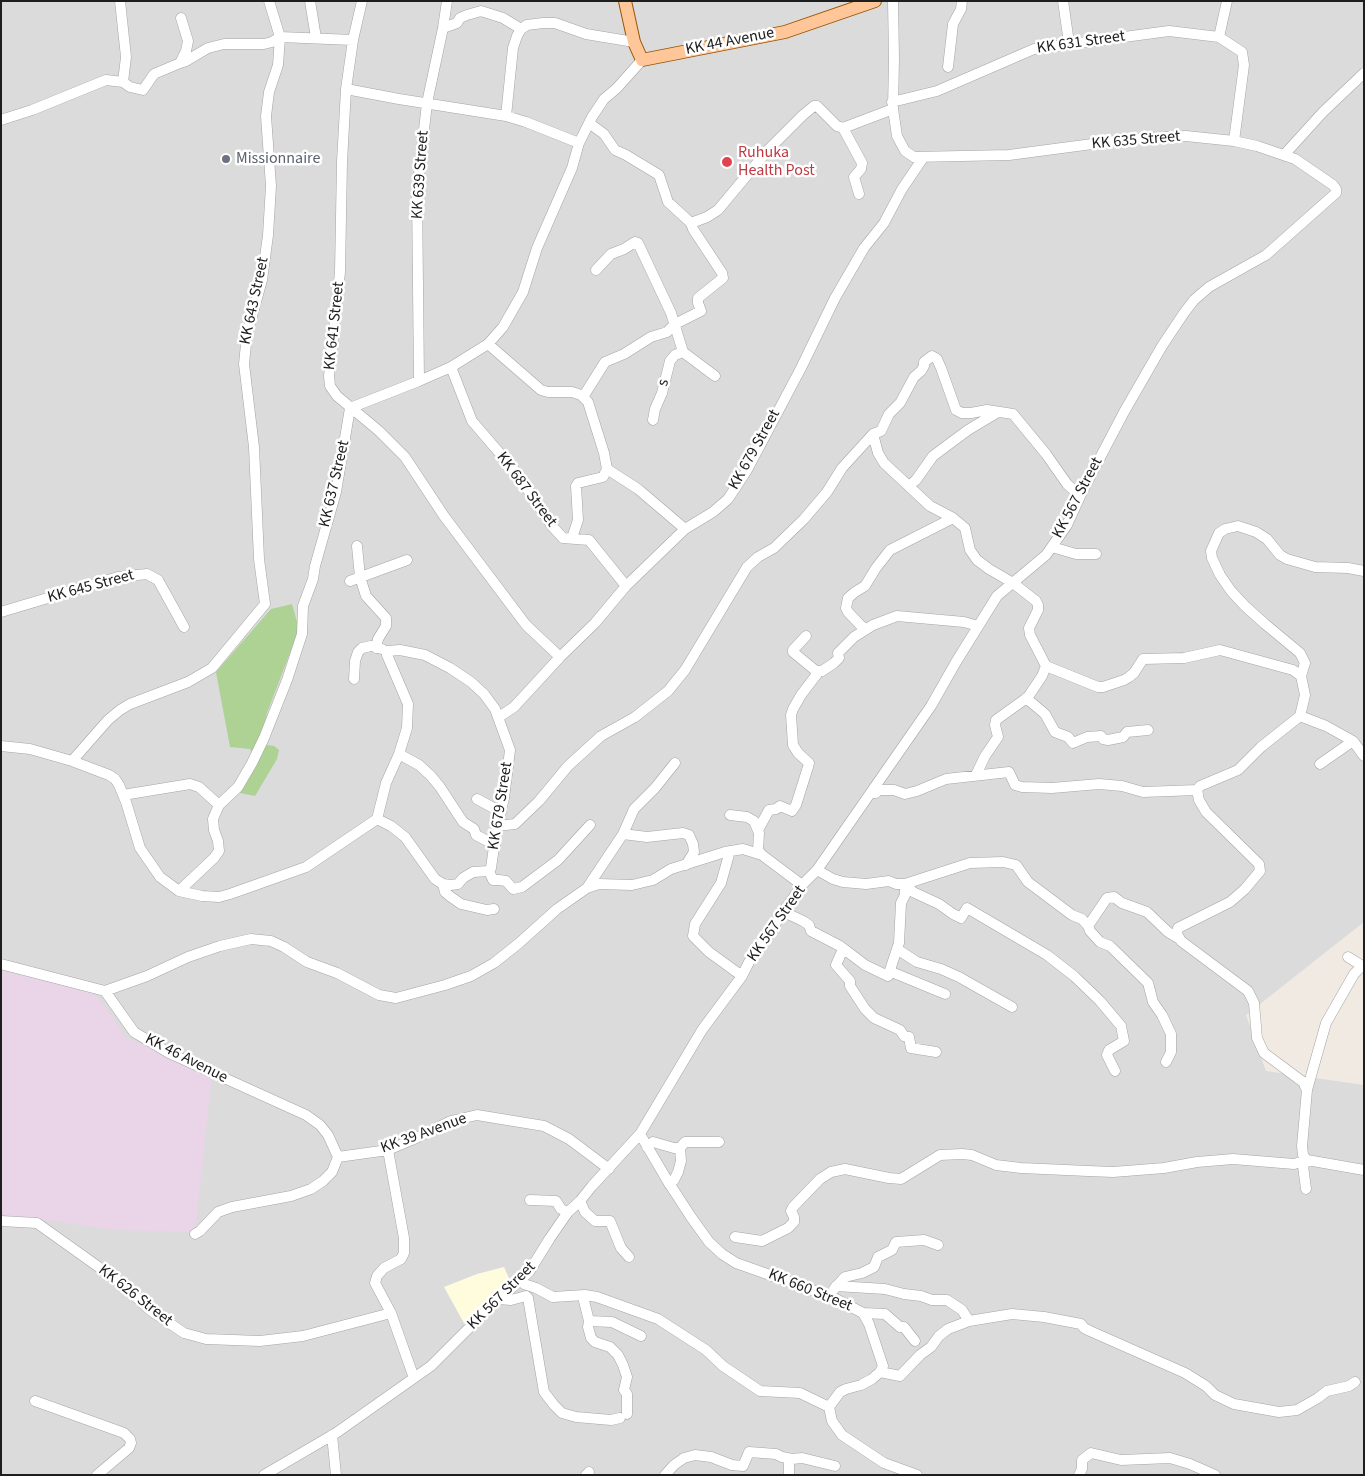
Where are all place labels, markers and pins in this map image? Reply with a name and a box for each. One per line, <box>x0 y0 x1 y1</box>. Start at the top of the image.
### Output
place label: Ruhuka Health Post <box>738 143 815 181</box>
place label: Missionnaire <box>236 149 320 169</box>
marker: Missionnaire <box>220 153 232 165</box>
marker: Ruhuka Health Post <box>720 155 734 169</box>

